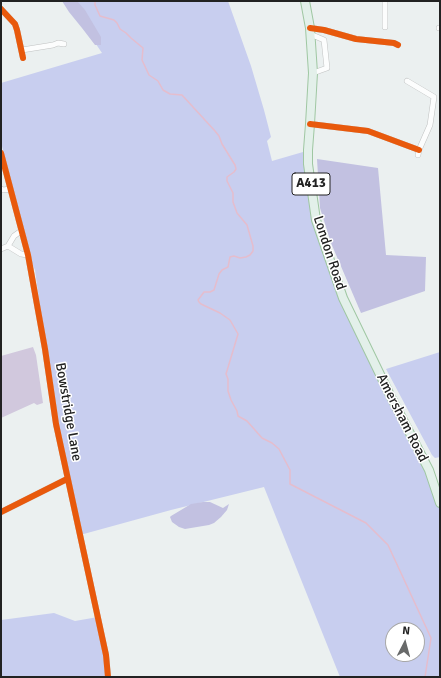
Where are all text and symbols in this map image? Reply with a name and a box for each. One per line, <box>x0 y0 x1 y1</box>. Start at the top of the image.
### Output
road number: A413 <box>292 173 330 195</box>
street label: London Road <box>309 214 349 292</box>
street label: Bowstridge Lane <box>51 361 85 463</box>
street label: Amersham Road <box>373 371 431 465</box>
north arrow <box>385 622 425 662</box>
text: N <box>402 624 411 637</box>

